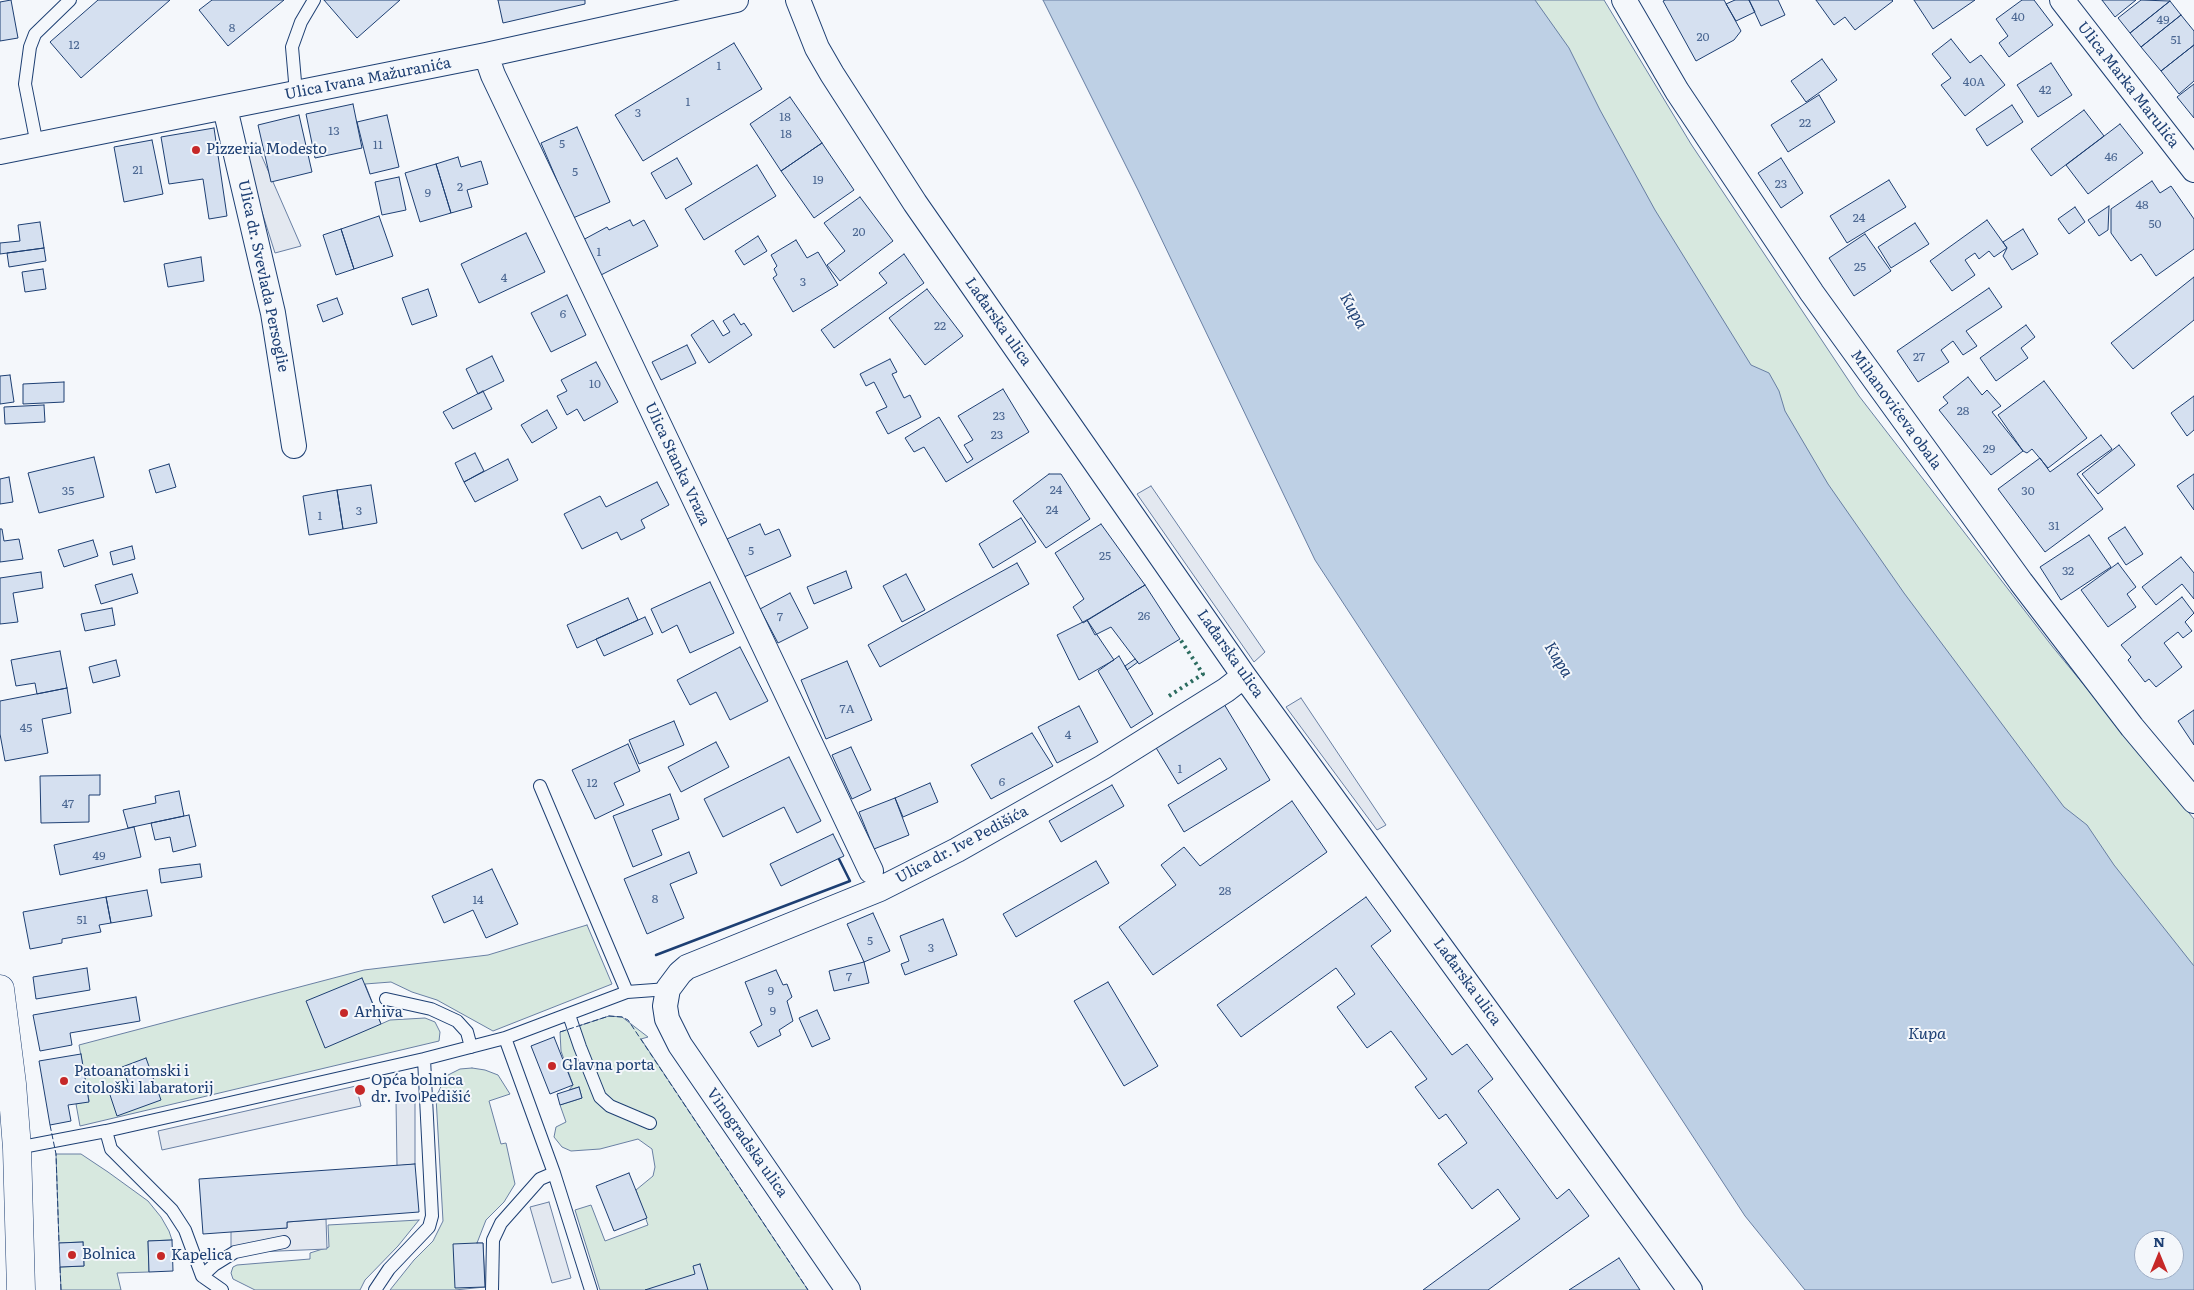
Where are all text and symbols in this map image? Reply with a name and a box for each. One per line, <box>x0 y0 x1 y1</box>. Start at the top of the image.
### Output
house number: 40 <box>2011 10 2025 24</box>
house number: 49 <box>2157 13 2169 27</box>
street label: Ulica Marka Marulića <box>2073 18 2183 152</box>
house number: 8 <box>229 21 235 35</box>
house number: 20 <box>1696 30 1710 44</box>
house number: 51 <box>2171 33 2181 47</box>
house number: 12 <box>69 38 79 52</box>
street label: Ulica Ivana Mažuranića <box>283 54 453 104</box>
house number: 1 <box>717 59 721 73</box>
house number: 40A <box>1963 75 1985 89</box>
house number: 42 <box>2039 83 2051 97</box>
house number: 1 <box>686 95 690 109</box>
house number: 3 <box>635 106 641 120</box>
house number: 18 <box>779 110 791 124</box>
house number: 22 <box>1799 116 1811 130</box>
house number: 13 <box>328 124 340 138</box>
house number: 18 <box>780 127 792 141</box>
house number: 5 <box>559 137 565 151</box>
house number: 11 <box>373 138 383 152</box>
place label: Pizzeria Modesto <box>206 141 327 159</box>
marker: Pizzeria Modesto <box>190 144 202 156</box>
house number: 46 <box>2104 150 2118 164</box>
house number: 21 <box>133 163 143 177</box>
house number: 5 <box>572 165 578 179</box>
house number: 19 <box>812 173 824 187</box>
house number: 23 <box>1775 177 1787 191</box>
street label: Ulica dr. Svevlada Persoglie <box>234 178 292 374</box>
house number: 2 <box>457 180 463 194</box>
house number: 9 <box>425 186 431 200</box>
house number: 48 <box>2135 198 2149 212</box>
house number: 24 <box>1853 211 1865 225</box>
house number: 50 <box>2148 217 2162 231</box>
house number: 20 <box>852 225 866 239</box>
house number: 1 <box>597 245 601 259</box>
house number: 25 <box>1854 260 1866 274</box>
house number: 4 <box>501 271 507 285</box>
street label: Lađarska ulica <box>961 274 1035 370</box>
house number: 3 <box>800 275 806 289</box>
water label: Kupa <box>1335 290 1371 332</box>
house number: 6 <box>560 307 566 321</box>
house number: 22 <box>934 319 946 333</box>
street label: Mihanovićeva obala <box>1847 347 1945 473</box>
house number: 27 <box>1913 350 1925 364</box>
house number: 10 <box>589 377 601 391</box>
street label: Ulica Stanka Vraza <box>641 399 713 529</box>
house number: 28 <box>1957 404 1969 418</box>
house number: 23 <box>993 409 1005 423</box>
house number: 23 <box>991 428 1003 442</box>
house number: 29 <box>1983 442 1995 456</box>
house number: 24 <box>1050 483 1062 497</box>
house number: 35 <box>62 484 74 498</box>
house number: 30 <box>2021 484 2035 498</box>
house number: 24 <box>1046 503 1058 517</box>
house number: 3 <box>356 504 362 518</box>
house number: 1 <box>318 509 322 523</box>
house number: 31 <box>2048 519 2060 533</box>
house number: 5 <box>748 544 754 558</box>
house number: 25 <box>1099 549 1111 563</box>
house number: 32 <box>2062 564 2074 578</box>
street label: Lađarska ulica <box>1193 606 1267 702</box>
house number: 26 <box>1138 609 1150 623</box>
house number: 7 <box>777 610 783 624</box>
water label: Kupa <box>1540 639 1576 681</box>
house number: 7A <box>840 702 854 716</box>
house number: 45 <box>20 721 32 735</box>
house number: 4 <box>1065 728 1071 742</box>
house number: 1 <box>1178 762 1182 776</box>
house number: 6 <box>999 775 1005 789</box>
house number: 12 <box>587 776 597 790</box>
house number: 47 <box>62 797 74 811</box>
street label: Ulica dr. Ive Pedišića <box>893 802 1031 888</box>
house number: 49 <box>93 849 105 863</box>
house number: 28 <box>1219 884 1231 898</box>
house number: 8 <box>652 892 658 906</box>
house number: 14 <box>472 893 484 907</box>
house number: 51 <box>77 913 87 927</box>
house number: 5 <box>867 934 873 948</box>
street label: Lađarska ulica <box>1429 935 1505 1029</box>
house number: 3 <box>928 941 934 955</box>
house number: 7 <box>846 970 852 984</box>
house number: 9 <box>768 984 774 998</box>
place label: Arhiva <box>354 1004 403 1022</box>
house number: 9 <box>770 1004 776 1018</box>
marker: Arhiva <box>338 1007 350 1019</box>
water label: Kupa <box>1908 1024 1946 1044</box>
place label: Glavna porta <box>562 1057 655 1075</box>
marker: Glavna porta <box>546 1060 558 1072</box>
place label: Patoanatomski i citološki labaratorij <box>74 1063 214 1098</box>
place label: Opća bolnica dr. Ivo Pedišić <box>371 1072 471 1107</box>
marker: Patoanatomski i citološki labaratorij <box>58 1075 70 1087</box>
marker: Opća bolnica dr. Ivo Pedišić <box>353 1083 367 1097</box>
street label: Vinogradska ulica <box>703 1085 791 1201</box>
north arrow <box>2134 1230 2184 1280</box>
text: N <box>2153 1231 2165 1251</box>
place label: Bolnica <box>82 1246 136 1264</box>
place label: Kapelica <box>171 1247 232 1265</box>
marker: Bolnica <box>66 1249 78 1261</box>
marker: Kapelica <box>155 1250 167 1262</box>

